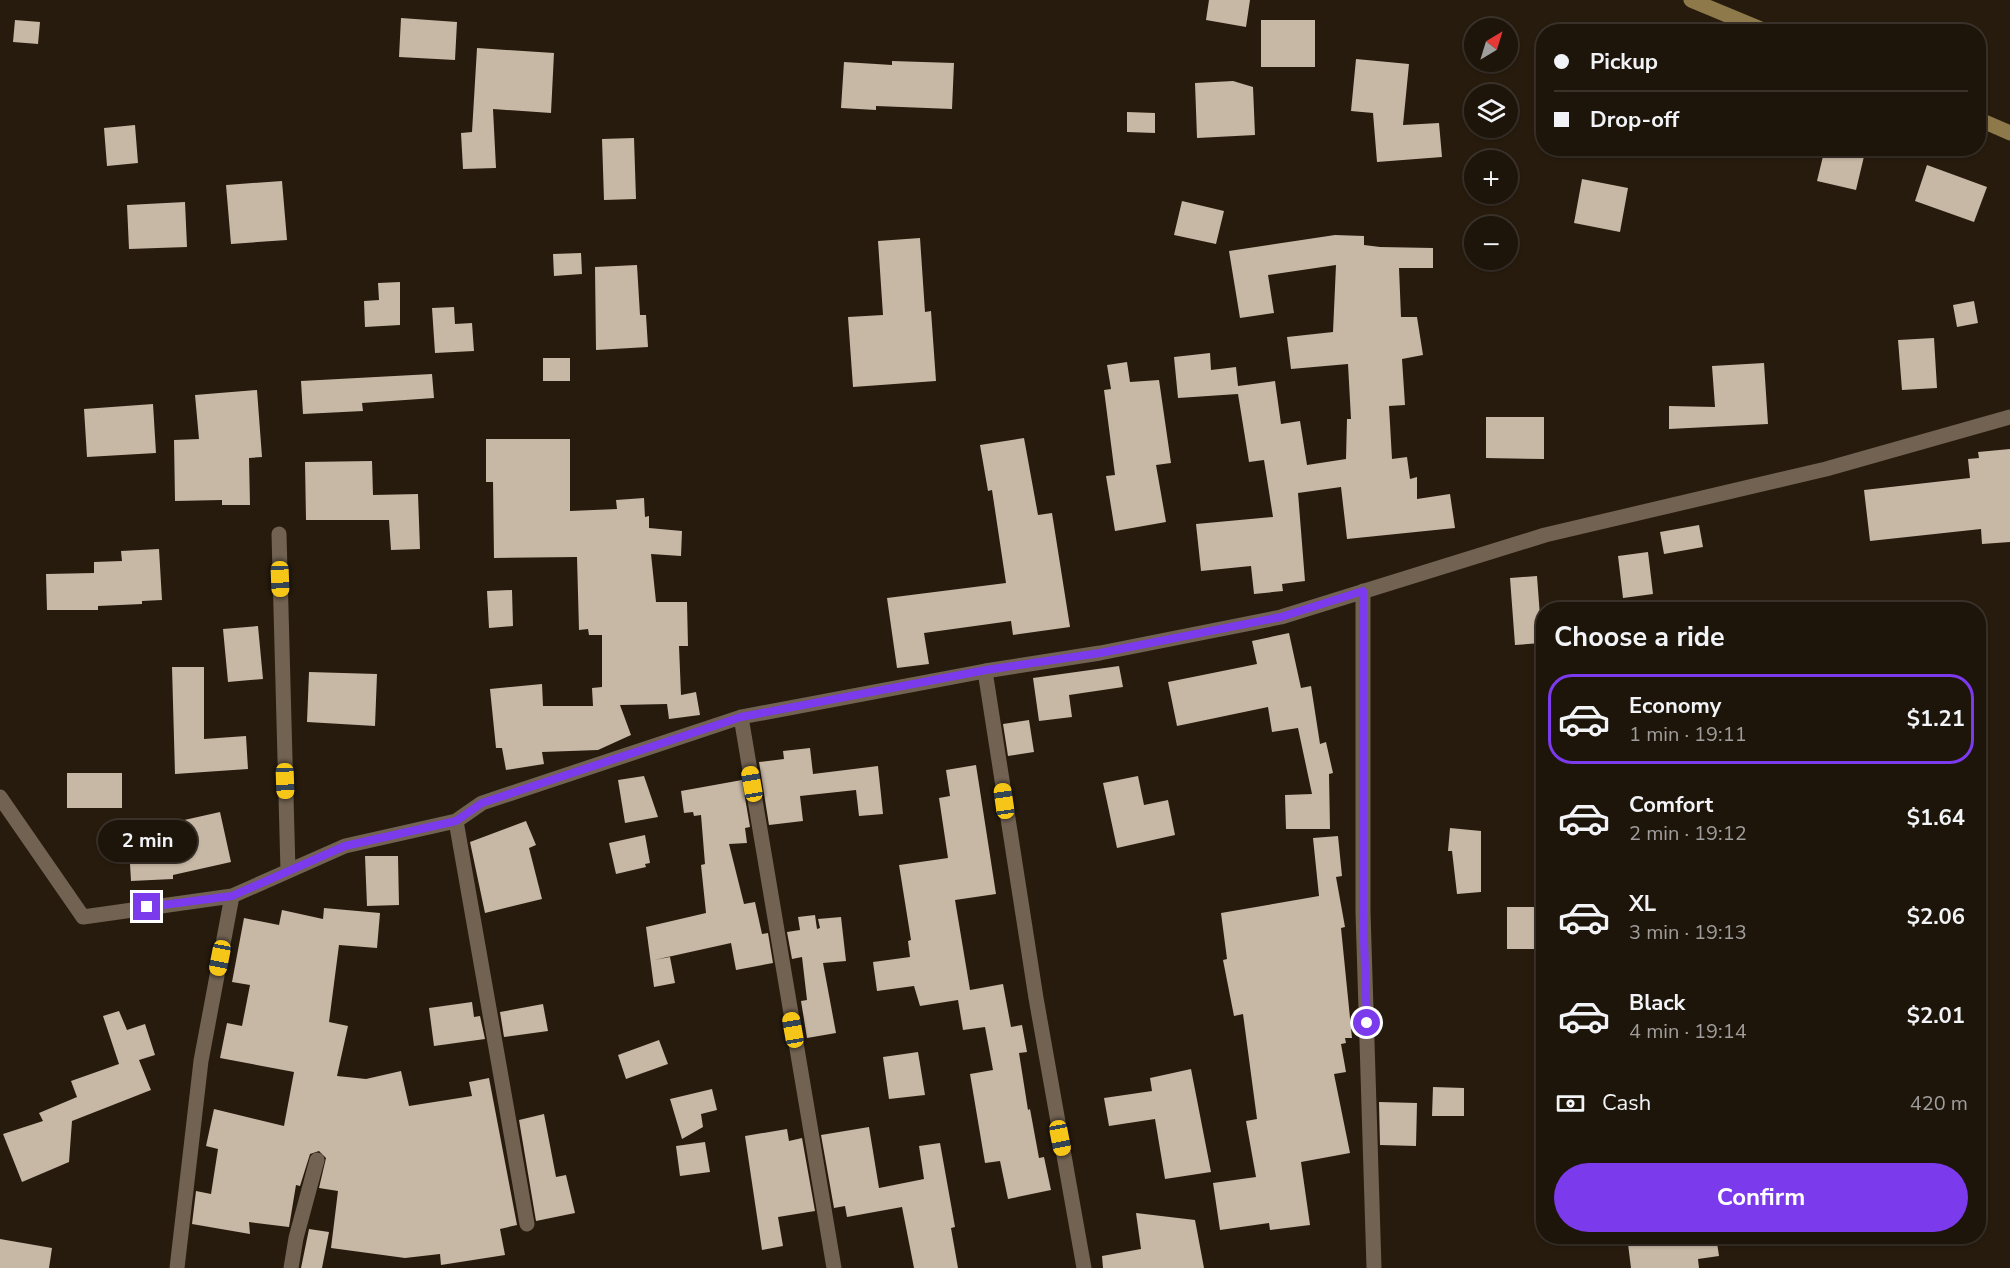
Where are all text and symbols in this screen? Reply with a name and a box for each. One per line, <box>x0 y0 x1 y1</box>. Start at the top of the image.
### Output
north arrow <box>1464 18 1518 72</box>
map controls <box>1464 18 1518 270</box>
text: Pickup <box>1590 47 1658 77</box>
button: layers <box>1464 84 1518 138</box>
text: Drop-off <box>1590 105 1679 135</box>
button: + <box>1464 150 1518 204</box>
button: − <box>1464 216 1518 270</box>
car <box>270 561 290 597</box>
text: Choose a ride <box>1554 619 1725 656</box>
text: Economy <box>1629 691 1721 721</box>
icon: car <box>1557 692 1611 746</box>
text: $1.21 <box>1907 704 1965 734</box>
text: 1 min · 19:11 <box>1629 721 1747 748</box>
car <box>275 763 295 799</box>
car <box>740 765 764 803</box>
car <box>993 782 1015 820</box>
text: Comfort <box>1629 790 1713 820</box>
icon: car <box>1557 791 1611 845</box>
text: $1.64 <box>1907 803 1965 833</box>
callout: 2 min <box>98 820 196 862</box>
text: 2 min · 19:12 <box>1629 820 1747 847</box>
text: 2 min <box>122 827 173 854</box>
text: XL <box>1629 889 1656 919</box>
icon: car <box>1557 890 1611 944</box>
route end <box>133 893 160 920</box>
text: $2.06 <box>1907 902 1965 932</box>
text: 3 min · 19:13 <box>1629 919 1747 946</box>
car <box>208 939 232 977</box>
text: Black <box>1629 988 1685 1018</box>
icon: car <box>1557 989 1611 1043</box>
text: $2.01 <box>1907 1001 1965 1031</box>
route start <box>1353 1009 1380 1036</box>
car <box>781 1011 805 1049</box>
text: 4 min · 19:14 <box>1629 1018 1747 1045</box>
icon: cash <box>1554 1087 1587 1120</box>
text: Cash <box>1602 1088 1651 1118</box>
text: 420 m <box>1910 1090 1968 1117</box>
car <box>1048 1119 1072 1157</box>
button: Confirm <box>1554 1163 1968 1232</box>

